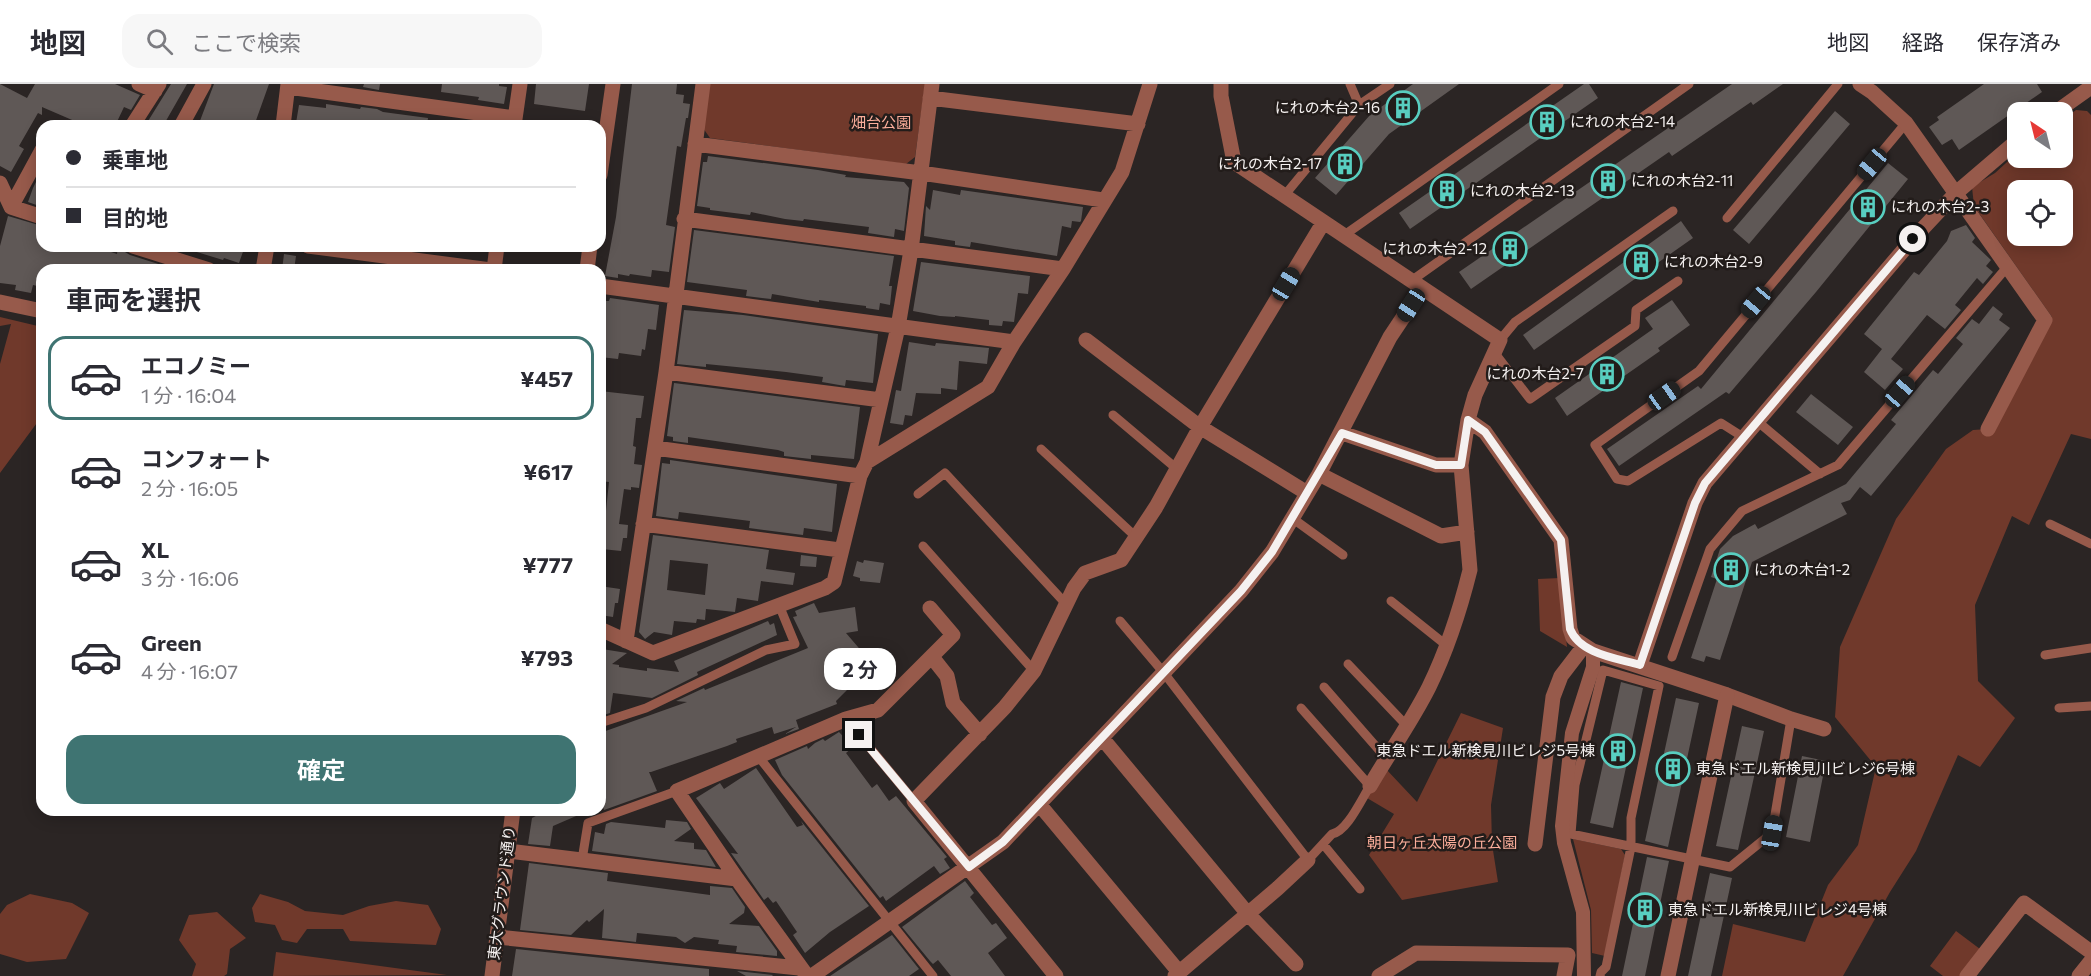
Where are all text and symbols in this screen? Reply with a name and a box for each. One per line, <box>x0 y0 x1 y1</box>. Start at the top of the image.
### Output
search box <box>122 14 542 68</box>
text: 地図 <box>30 25 86 59</box>
icon: search <box>143 25 176 58</box>
text: ここで検索 <box>191 29 301 56</box>
text: 地図 <box>1827 29 1869 54</box>
text: 経路 <box>1902 29 1944 54</box>
text: 保存済み <box>1977 29 2061 54</box>
building icon: にれの木台2-16 <box>1385 90 1421 126</box>
place label: にれの木台2-16 <box>1275 98 1380 116</box>
north arrow <box>2007 102 2073 168</box>
map controls <box>2007 102 2073 246</box>
building icon: にれの木台2-14 <box>1529 104 1565 140</box>
place label: にれの木台2-14 <box>1570 112 1675 130</box>
park label: 畑台公園 <box>851 113 911 131</box>
car <box>1854 144 1890 184</box>
text: 乗車地 <box>102 146 168 173</box>
building icon: にれの木台2-17 <box>1327 146 1363 182</box>
place label: にれの木台2-17 <box>1218 154 1322 172</box>
building icon: にれの木台2-11 <box>1590 163 1626 199</box>
place label: にれの木台2-11 <box>1631 171 1733 189</box>
building icon: にれの木台2-13 <box>1429 173 1465 209</box>
button: locate <box>2007 180 2073 246</box>
place label: にれの木台2-13 <box>1470 181 1575 199</box>
building icon: にれの木台2-3 <box>1850 189 1886 225</box>
place label: にれの木台2-3 <box>1891 197 1989 215</box>
text: 目的地 <box>102 204 168 231</box>
route start <box>1899 225 1926 252</box>
building icon: にれの木台2-12 <box>1492 231 1528 267</box>
place label: にれの木台2-12 <box>1383 239 1487 257</box>
building icon: にれの木台2-9 <box>1623 244 1659 280</box>
place label: にれの木台2-9 <box>1664 252 1763 270</box>
car <box>1269 264 1303 304</box>
car <box>1738 282 1774 322</box>
text: 車両を選択 <box>66 283 201 316</box>
car <box>1394 285 1428 325</box>
icon: car <box>69 351 123 405</box>
text: エコノミー <box>141 352 251 379</box>
building icon: にれの木台2-7 <box>1589 356 1625 392</box>
place label: にれの木台2-7 <box>1486 364 1584 382</box>
text: ¥457 <box>520 365 573 392</box>
car <box>1881 373 1919 411</box>
car <box>1644 378 1684 414</box>
text: 1 分 · 16:04 <box>141 383 236 407</box>
icon: car <box>69 444 123 498</box>
text: コンフォート <box>141 445 272 472</box>
text: ¥617 <box>523 458 573 485</box>
text: 2 分 · 16:05 <box>141 476 238 500</box>
text: XL <box>141 536 169 563</box>
icon: car <box>69 537 123 591</box>
text: ¥777 <box>522 551 573 578</box>
building icon: にれの木台1-2 <box>1713 552 1749 588</box>
place label: にれの木台1-2 <box>1754 560 1850 578</box>
text: 3 分 · 16:06 <box>141 566 239 590</box>
text: Green <box>141 629 202 656</box>
icon: car <box>69 630 123 684</box>
text: ¥793 <box>520 644 573 671</box>
callout: 2 分 <box>823 648 895 690</box>
text: 2 分 <box>842 657 878 681</box>
text: 4 分 · 16:07 <box>141 659 238 683</box>
route end <box>845 721 872 748</box>
building icon: 東急ドエル新検見川ビレジ5号棟 <box>1600 733 1636 769</box>
button: 確定 <box>66 735 576 804</box>
place label: 東急ドエル新検見川ビレジ5号棟 <box>1376 741 1595 759</box>
building icon: 東急ドエル新検見川ビレジ6号棟 <box>1655 751 1691 787</box>
place label: 東急ドエル新検見川ビレジ6号棟 <box>1696 759 1915 777</box>
car <box>1760 814 1784 852</box>
street label: 東大グラウンド通り <box>484 825 518 961</box>
park label: 朝日ヶ丘太陽の丘公園 <box>1367 833 1517 851</box>
building icon: 東急ドエル新検見川ビレジ4号棟 <box>1627 892 1663 928</box>
place label: 東急ドエル新検見川ビレジ4号棟 <box>1668 900 1887 918</box>

